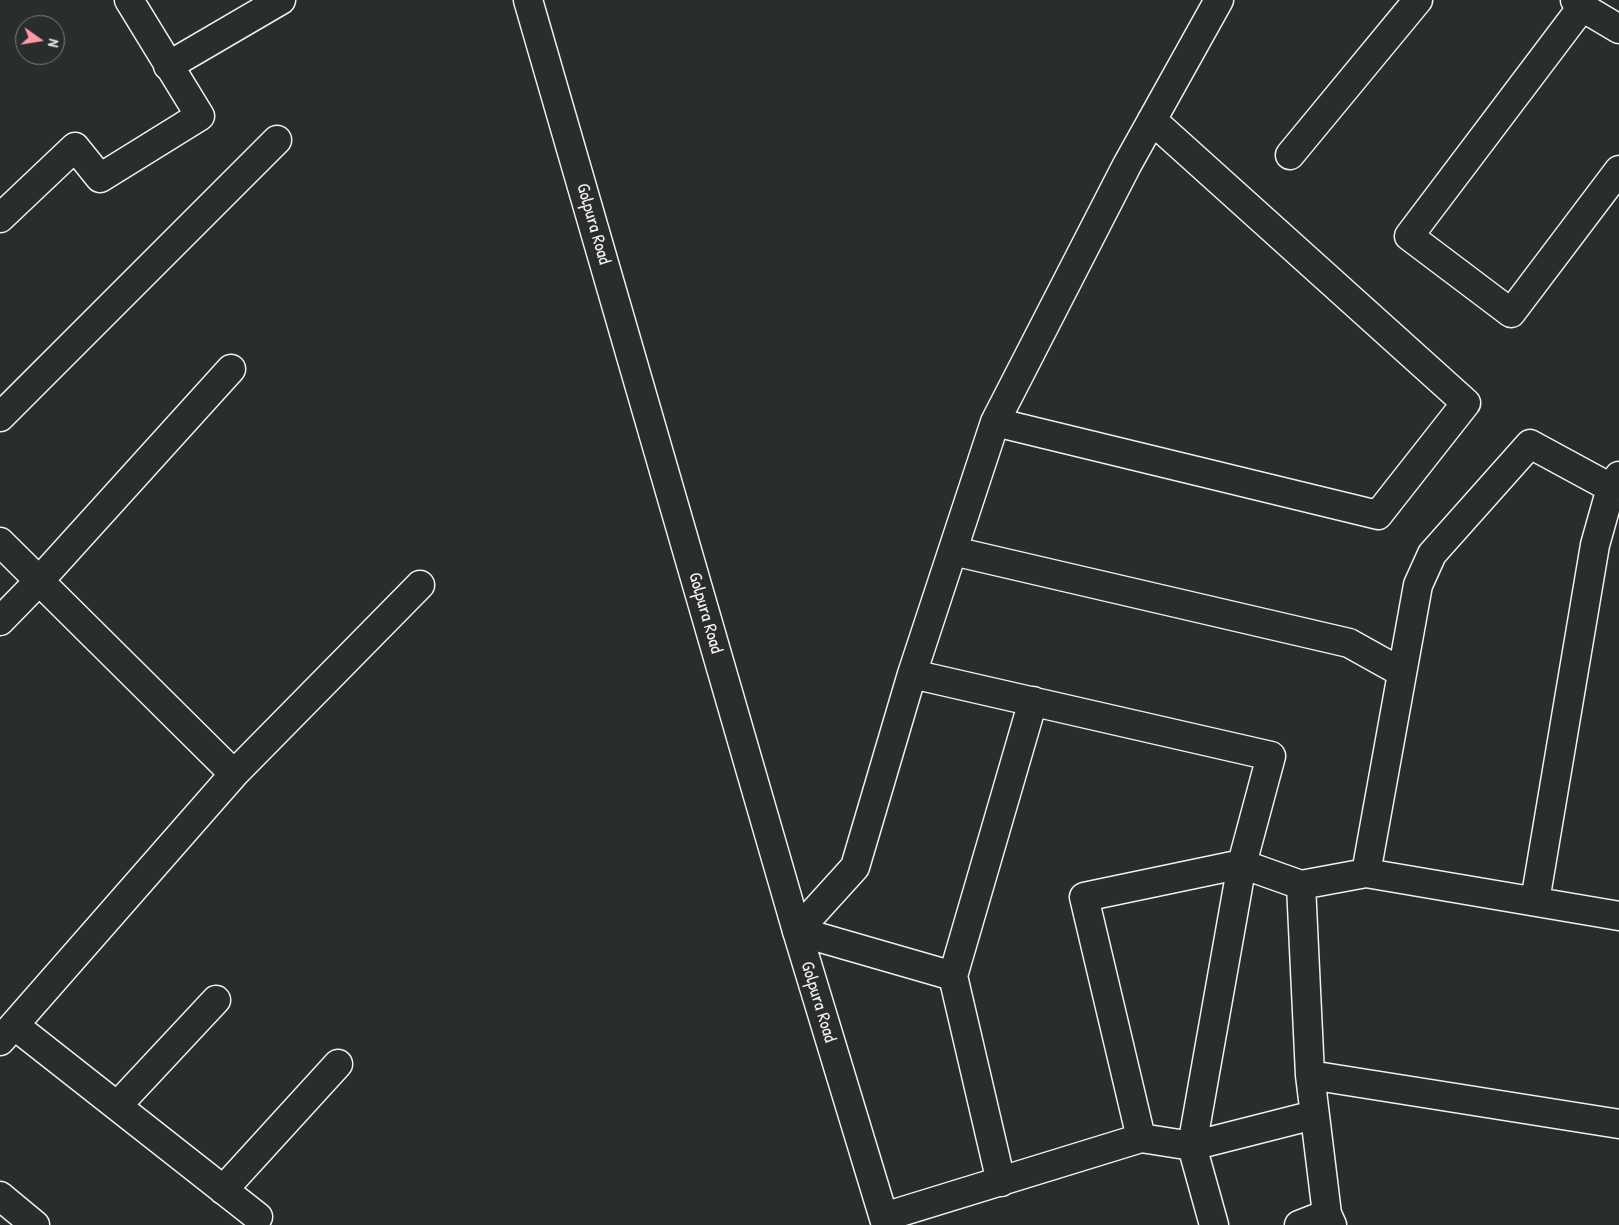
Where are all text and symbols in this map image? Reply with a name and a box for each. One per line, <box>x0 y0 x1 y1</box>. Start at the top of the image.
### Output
north arrow <box>15 15 65 65</box>
text: N <box>44 37 64 49</box>
street label: Golpura Road <box>571 181 615 267</box>
street label: Golpura Road <box>683 570 727 656</box>
street label: Golpura Road <box>796 959 840 1045</box>

